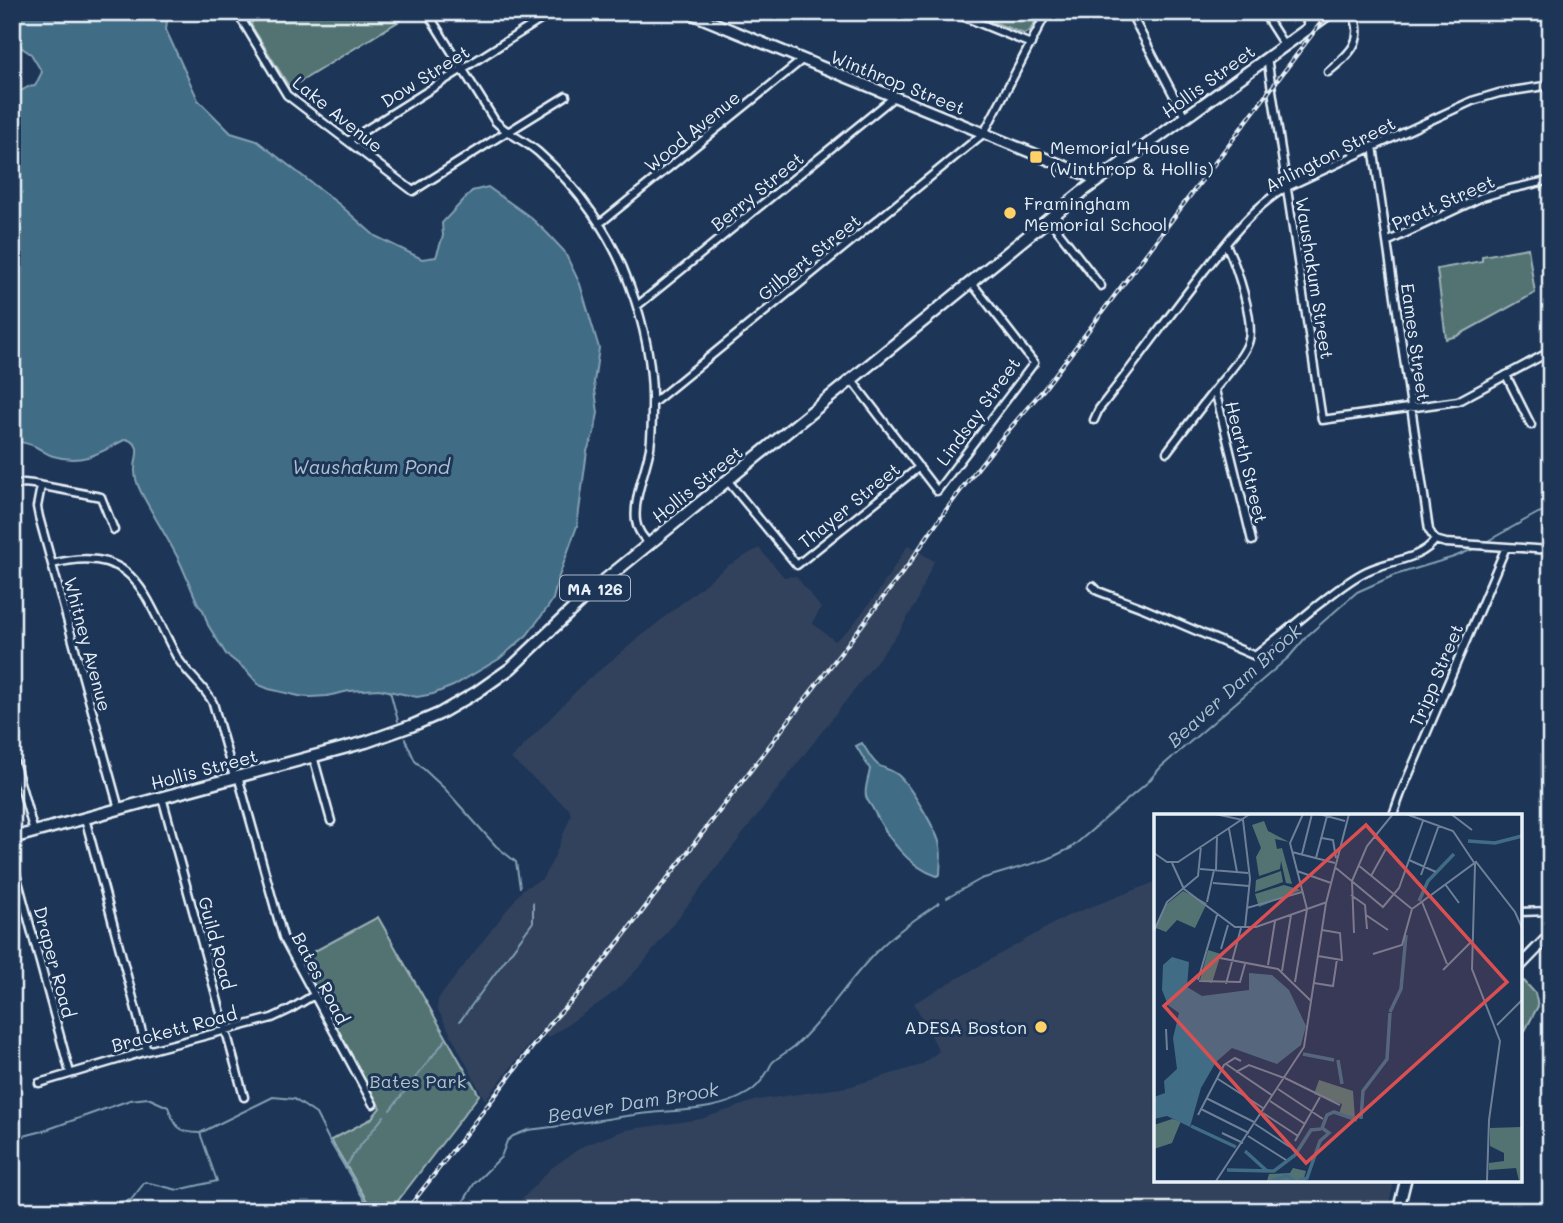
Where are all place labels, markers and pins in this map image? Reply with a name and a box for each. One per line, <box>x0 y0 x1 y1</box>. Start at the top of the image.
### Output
place label: Memorial House (Winthrop & Hollis) <box>1050 135 1214 180</box>
marker: Memorial House (Winthrop & Hollis) <box>1028 149 1044 165</box>
place label: Framingham Memorial School <box>1024 191 1167 236</box>
marker: Framingham Memorial School <box>1002 205 1018 221</box>
place label: ADESA Boston <box>904 1015 1027 1039</box>
marker: ADESA Boston <box>1033 1019 1049 1035</box>

